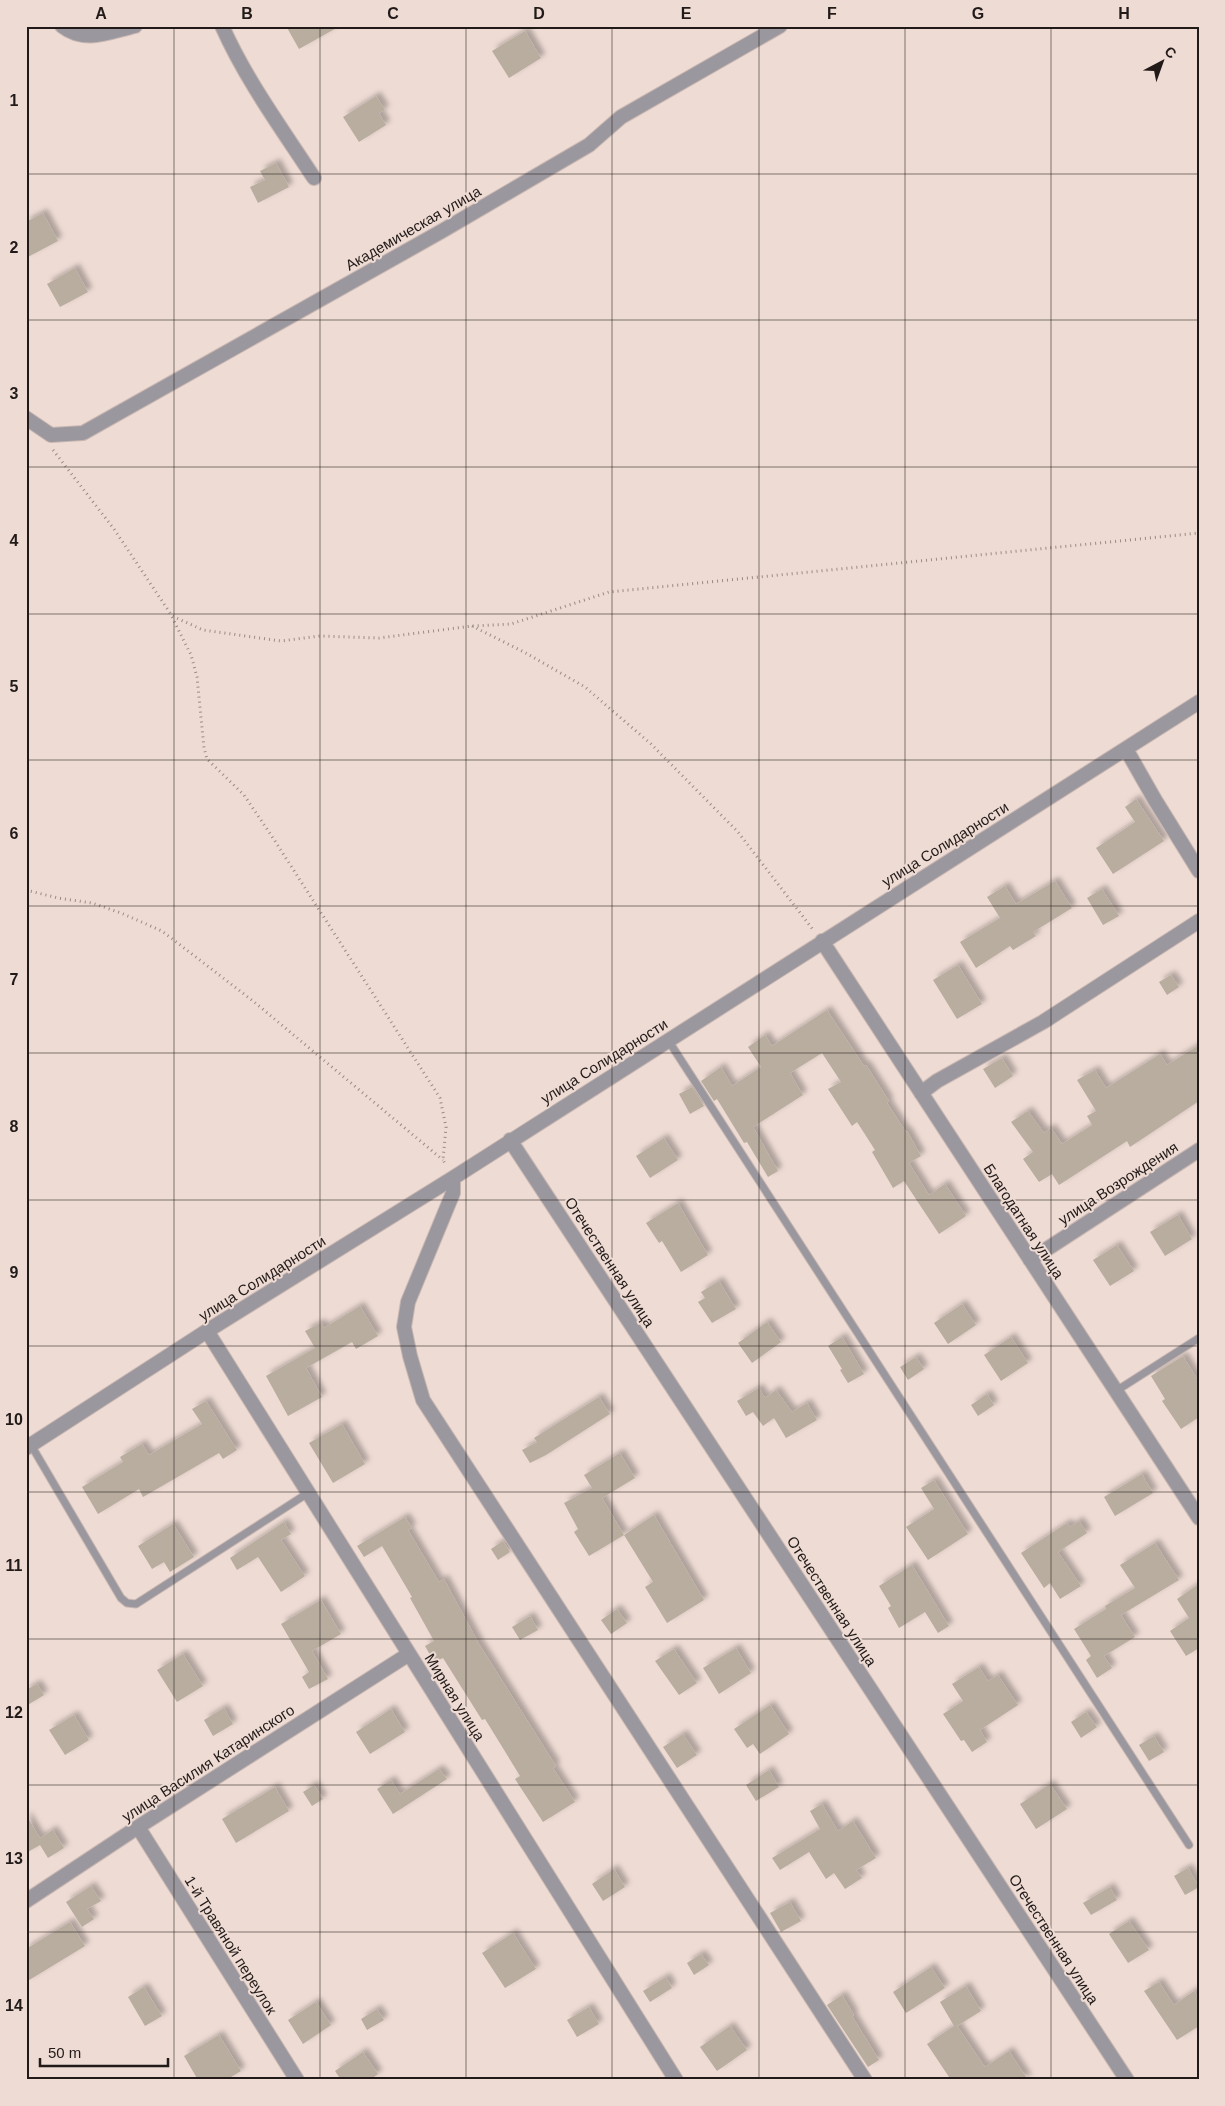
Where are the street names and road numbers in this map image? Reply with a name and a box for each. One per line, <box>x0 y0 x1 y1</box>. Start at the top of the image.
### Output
street label: Академическая улица <box>342 182 484 274</box>
street label: улица Солидарности <box>879 798 1011 890</box>
street label: улица Солидарности <box>538 1015 670 1107</box>
street label: улица Возрождения <box>1055 1138 1181 1228</box>
street label: Благодатная улица <box>980 1160 1068 1282</box>
street label: Отечественная улица <box>562 1194 659 1331</box>
street label: улица Солидарности <box>196 1232 328 1324</box>
street label: Отечественная улица <box>784 1533 881 1670</box>
street label: Мирная улица <box>421 1650 489 1744</box>
street label: улица Василия Катаринского <box>119 1701 297 1825</box>
street label: Отечественная улица <box>1006 1871 1103 2008</box>
street label: 1-й Травяной переулок <box>181 1873 281 2018</box>

